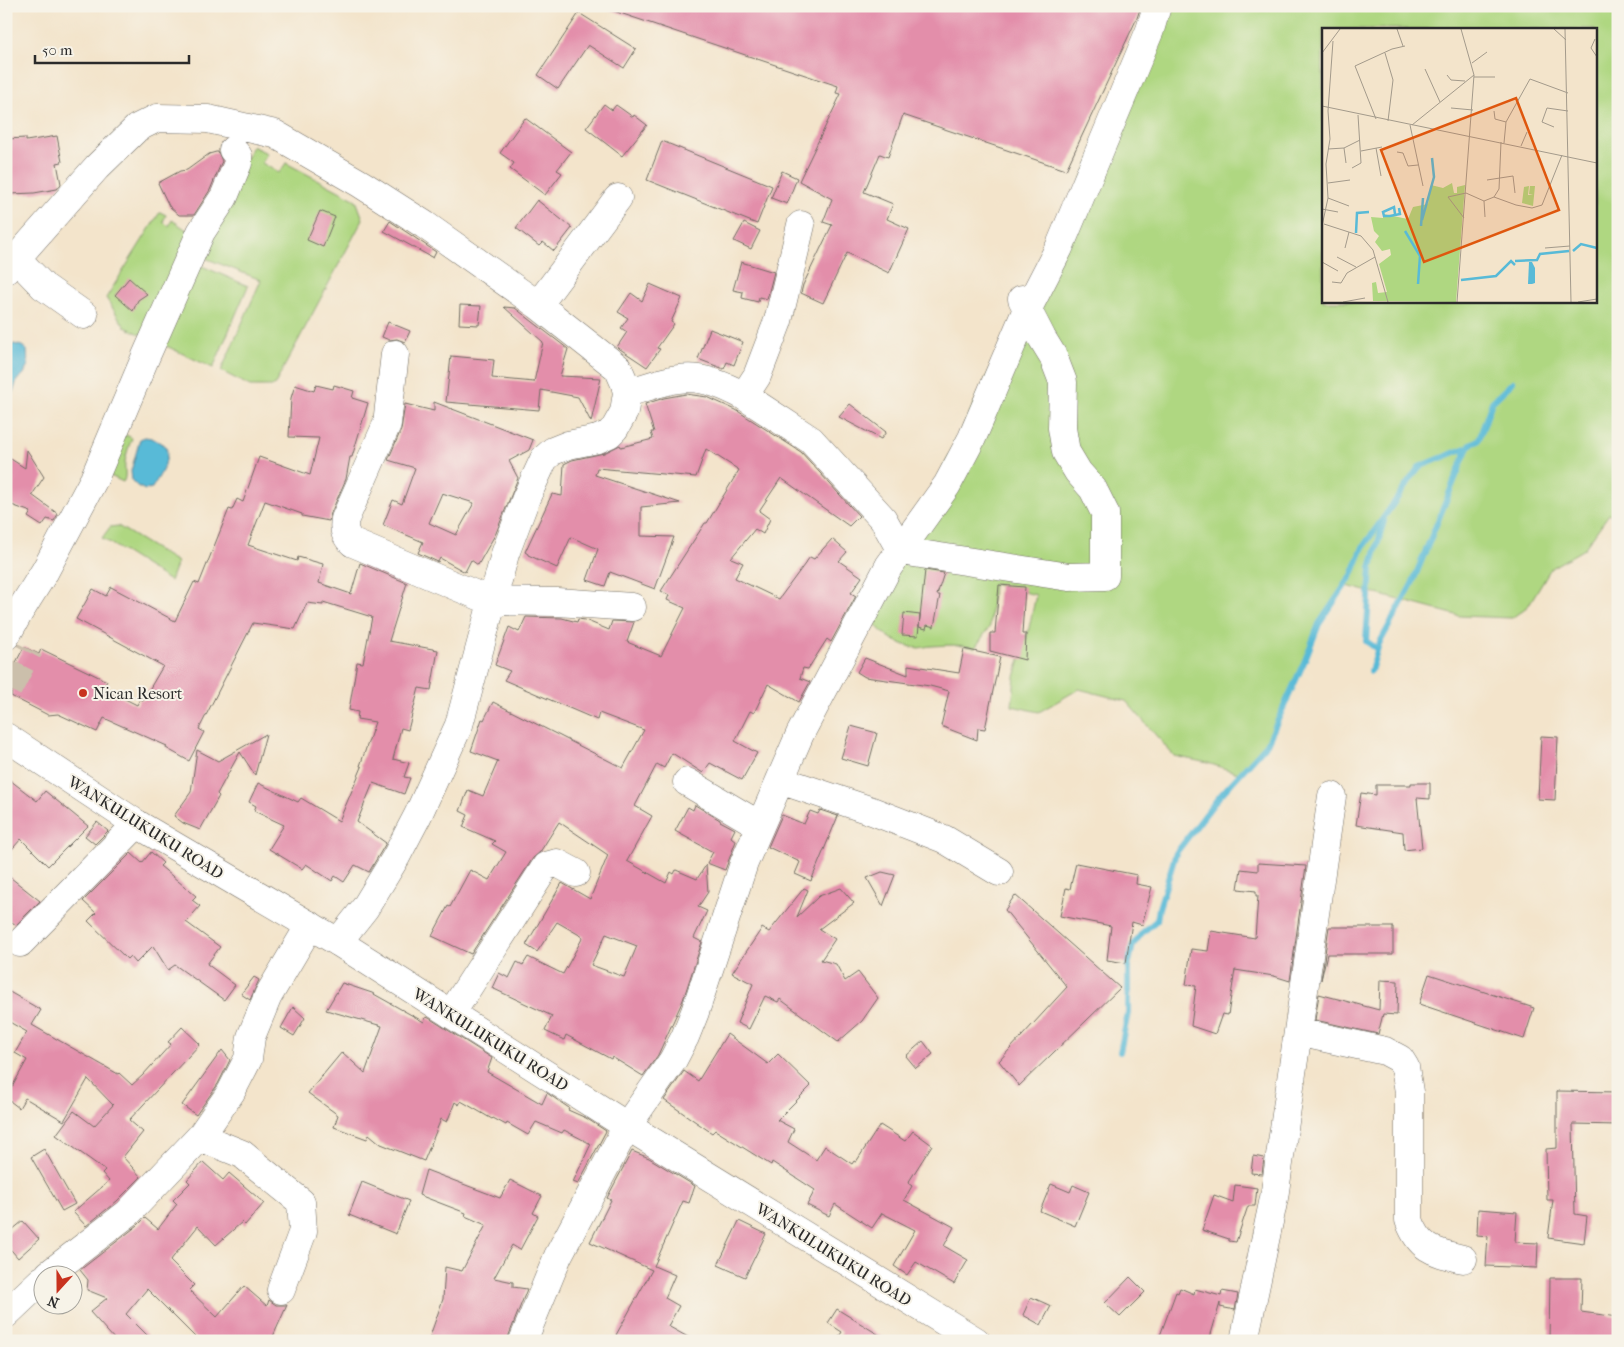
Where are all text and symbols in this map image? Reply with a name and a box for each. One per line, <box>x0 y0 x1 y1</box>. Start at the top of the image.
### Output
inset map <box>1322 28 1596 302</box>
scale bar <box>35 32 189 64</box>
text: 50 m <box>42 41 73 59</box>
place label: Nican Resort <box>93 684 183 703</box>
marker: Nican Resort <box>77 687 89 699</box>
street label: WANKULUKUKU ROAD <box>64 771 227 883</box>
street label: WANKULUKUKU ROAD <box>409 983 572 1095</box>
street label: WANKULUKUKU ROAD <box>752 1198 915 1310</box>
north arrow <box>32 1264 82 1314</box>
text: N <box>45 1292 62 1312</box>

